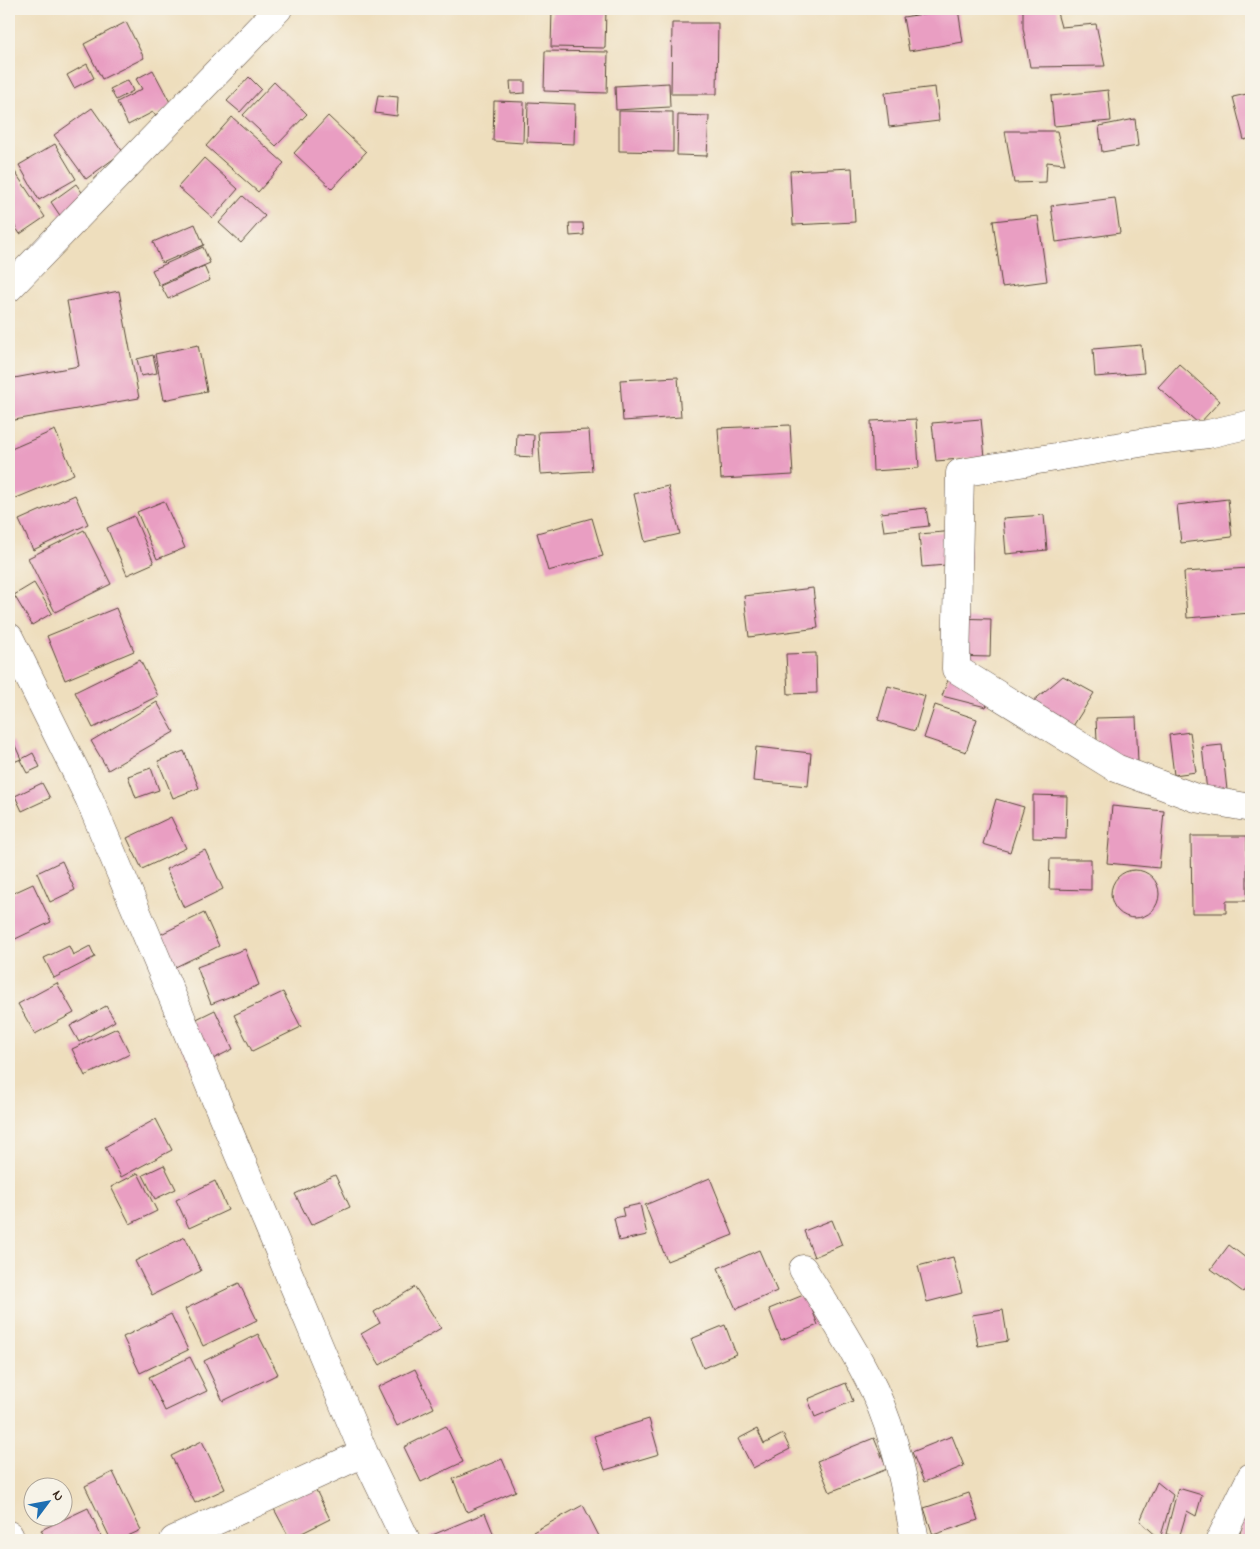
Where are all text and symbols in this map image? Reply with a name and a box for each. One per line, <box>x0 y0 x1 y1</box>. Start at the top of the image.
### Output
north arrow <box>22 1476 72 1526</box>
text: N <box>46 1486 69 1505</box>

